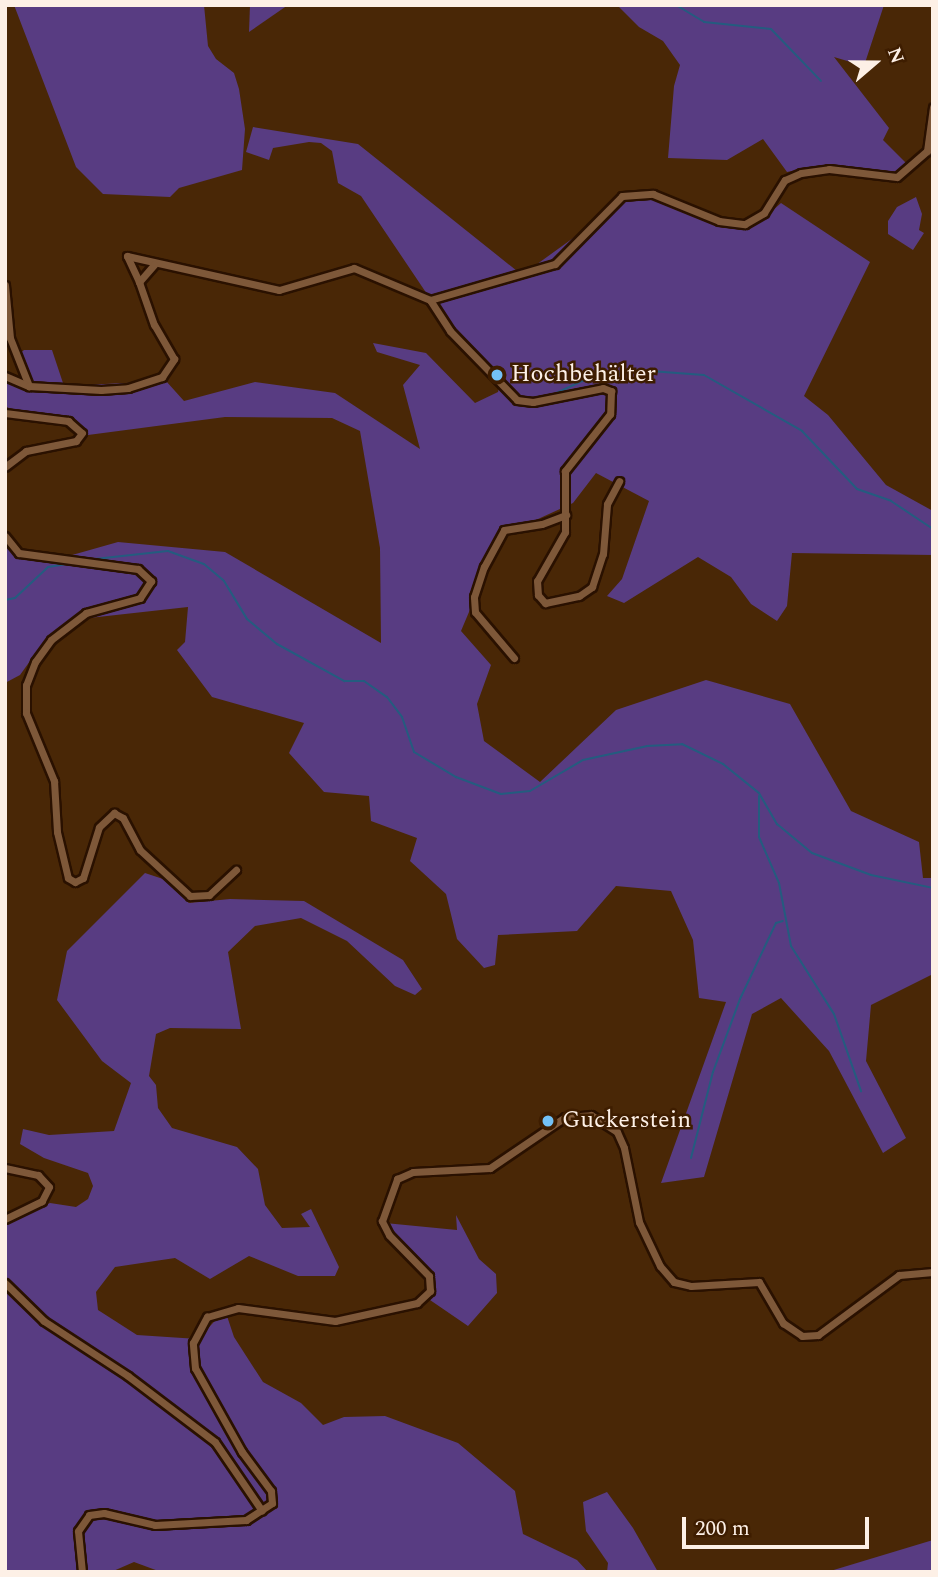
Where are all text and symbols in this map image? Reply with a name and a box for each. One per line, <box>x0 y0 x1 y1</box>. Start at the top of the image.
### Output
north arrow <box>840 28 910 98</box>
text: N <box>879 43 911 68</box>
place label: Hochbehälter <box>511 361 656 389</box>
marker: Hochbehälter <box>489 367 505 383</box>
place label: Guckerstein <box>562 1107 691 1135</box>
marker: Guckerstein <box>540 1113 556 1129</box>
scale bar <box>686 1504 873 1548</box>
text: 200 m <box>695 1513 750 1545</box>

